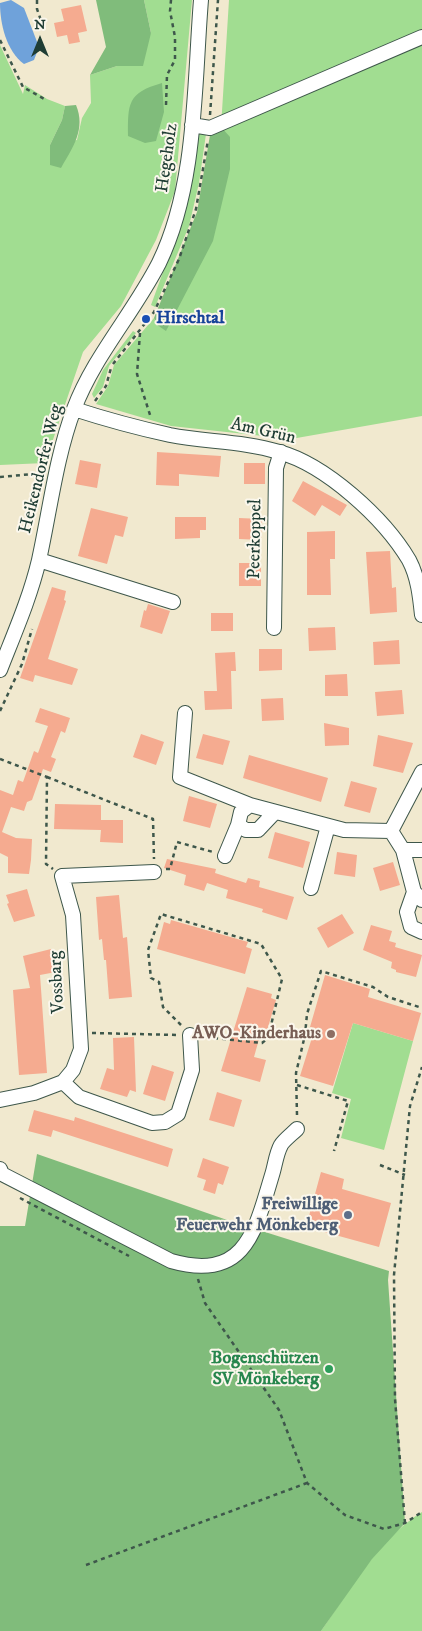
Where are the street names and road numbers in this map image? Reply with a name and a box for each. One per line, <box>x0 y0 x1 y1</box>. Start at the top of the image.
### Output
street label: Hegeholz <box>152 122 184 194</box>
street label: Heikendorfer Weg <box>16 402 68 536</box>
street label: Am Grün <box>228 414 298 450</box>
street label: Peerkoppel <box>245 499 267 579</box>
street label: Vossbarg <box>46 950 70 1014</box>

